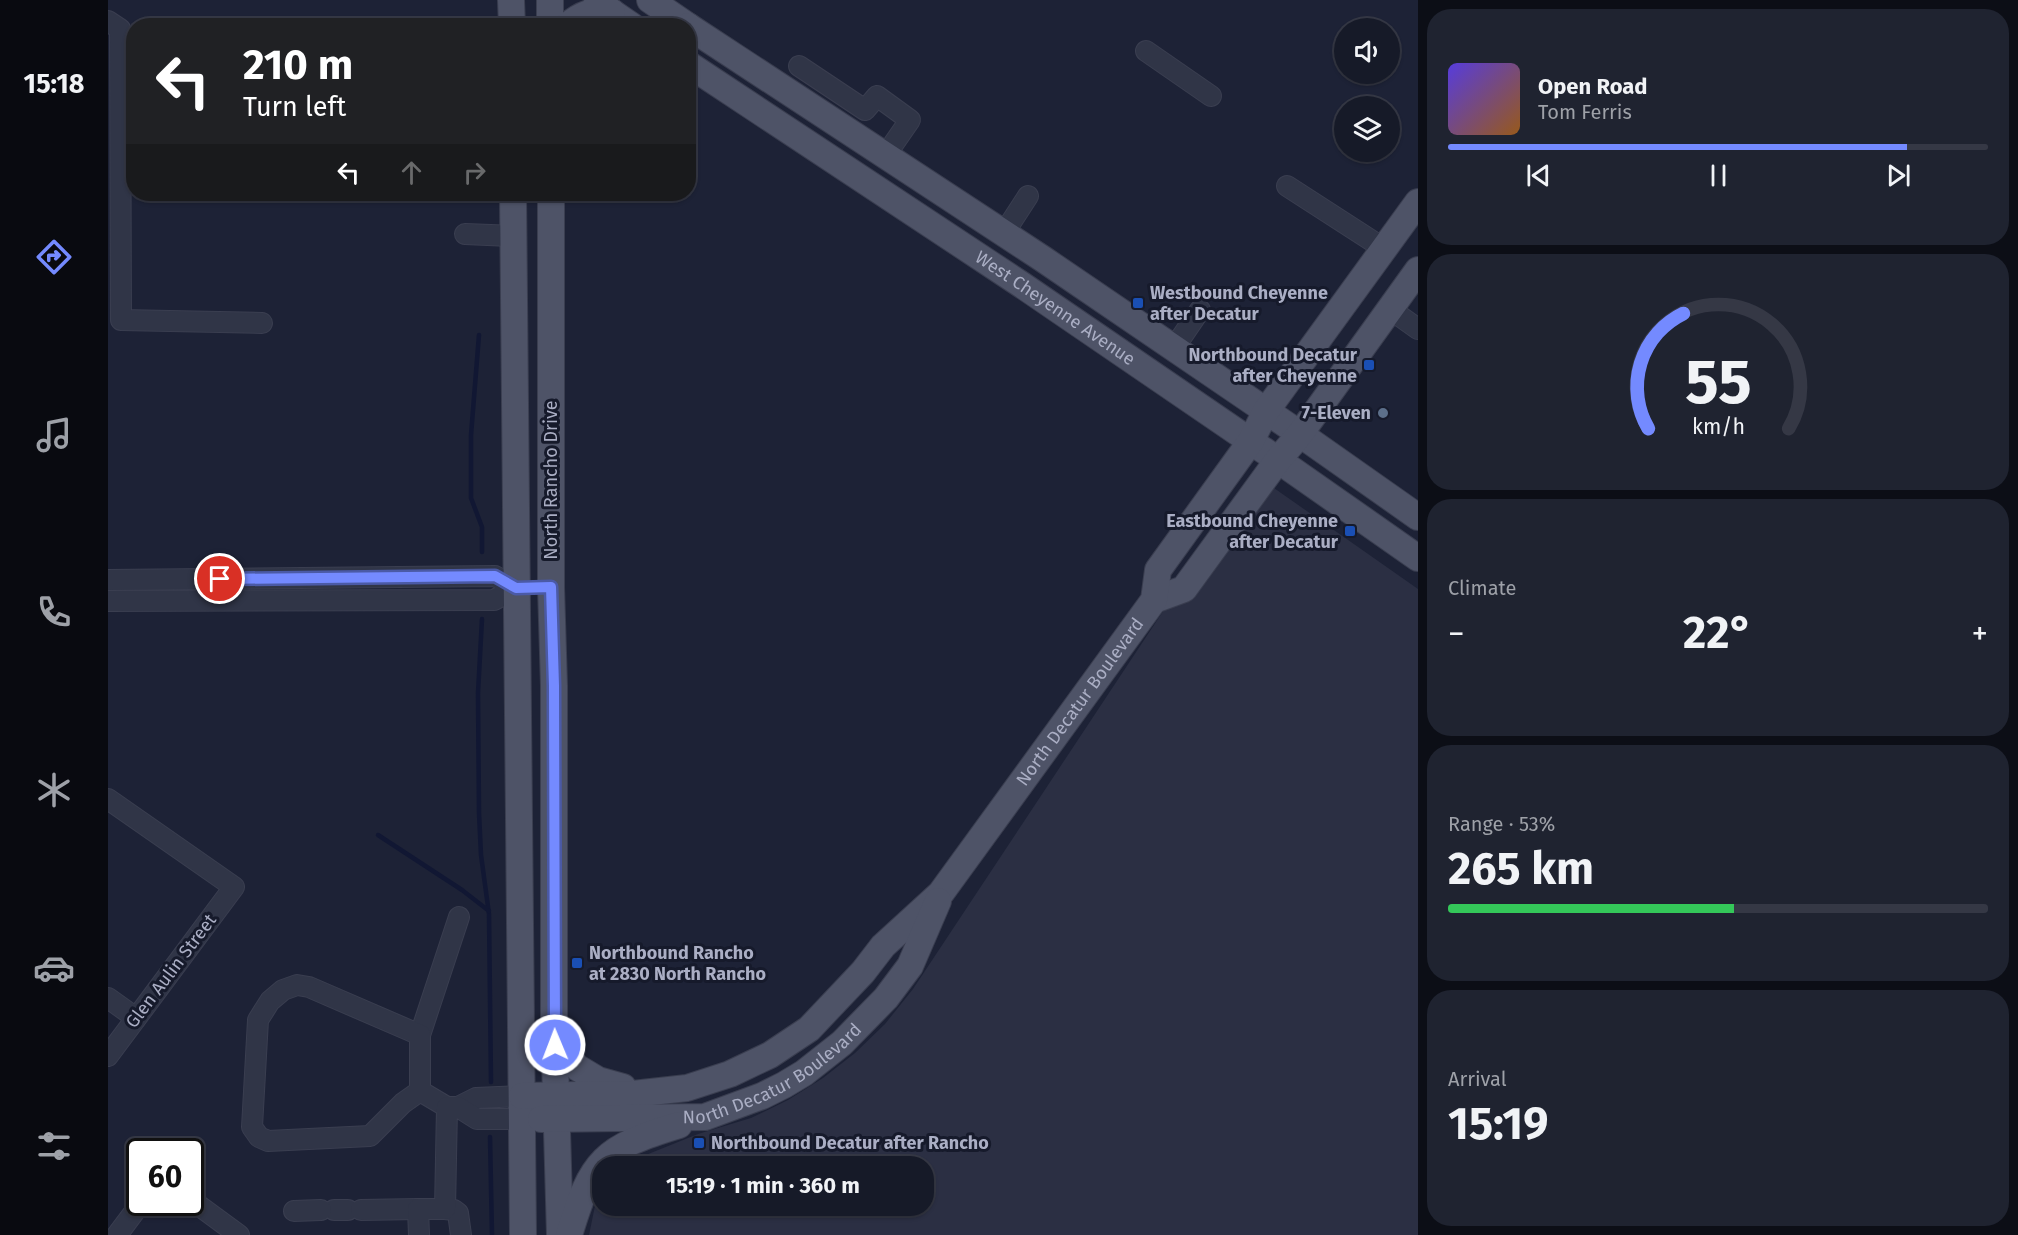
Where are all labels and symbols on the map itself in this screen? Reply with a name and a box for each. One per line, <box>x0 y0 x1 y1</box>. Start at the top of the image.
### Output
street label: West Cheyenne Avenue <box>971 246 1139 370</box>
place label: Westbound Cheyenne after Decatur <box>1150 282 1328 325</box>
marker: Westbound Cheyenne after Decatur <box>1131 296 1145 310</box>
place label: Northbound Decatur after Cheyenne <box>1189 344 1358 387</box>
marker: Northbound Decatur after Cheyenne <box>1362 358 1376 372</box>
street label: North Rancho Drive <box>540 400 562 560</box>
place label: 7-Eleven <box>1301 402 1371 424</box>
marker: 7-Eleven <box>1376 406 1390 420</box>
place label: Eastbound Cheyenne after Decatur <box>1166 510 1339 553</box>
marker: Eastbound Cheyenne after Decatur <box>1343 524 1357 538</box>
pin <box>194 553 245 604</box>
street label: North Decatur Boulevard <box>1012 613 1148 790</box>
street label: Glen Aulin Street <box>121 909 221 1032</box>
place label: Northbound Rancho at 2830 North Rancho <box>589 942 766 985</box>
marker: Northbound Rancho at 2830 North Rancho <box>570 956 584 970</box>
position arrow <box>523 1013 587 1077</box>
street label: North Decatur Boulevard <box>683 1019 866 1128</box>
place label: Northbound Decatur after Rancho <box>711 1132 989 1154</box>
marker: Northbound Decatur after Rancho <box>692 1136 706 1150</box>
speed limit sign: 60 <box>126 1138 204 1216</box>

